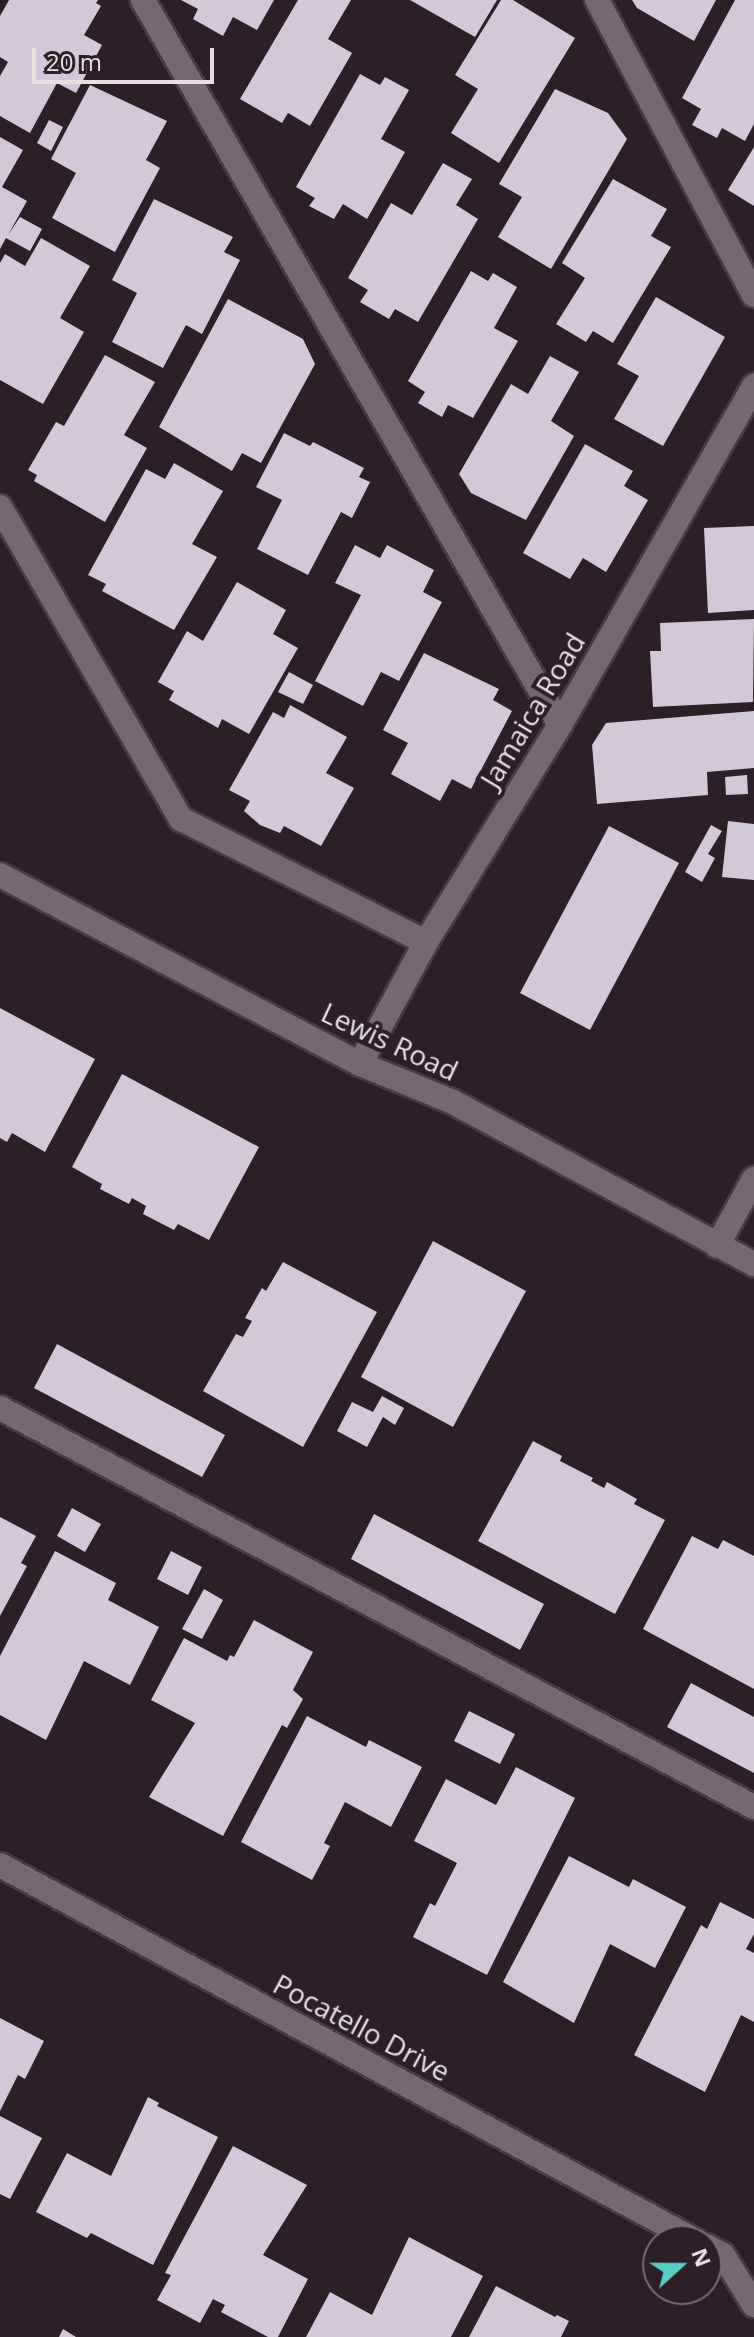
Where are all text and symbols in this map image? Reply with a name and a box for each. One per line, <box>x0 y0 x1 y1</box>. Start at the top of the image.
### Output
scale bar <box>36 32 218 82</box>
text: 20 m <box>46 45 102 78</box>
street label: Jamaica Road <box>473 626 591 794</box>
street label: Lewis Road <box>316 995 464 1087</box>
street label: Pocatello Drive <box>268 1966 456 2088</box>
north arrow <box>642 2225 722 2305</box>
text: N <box>685 2243 720 2271</box>

